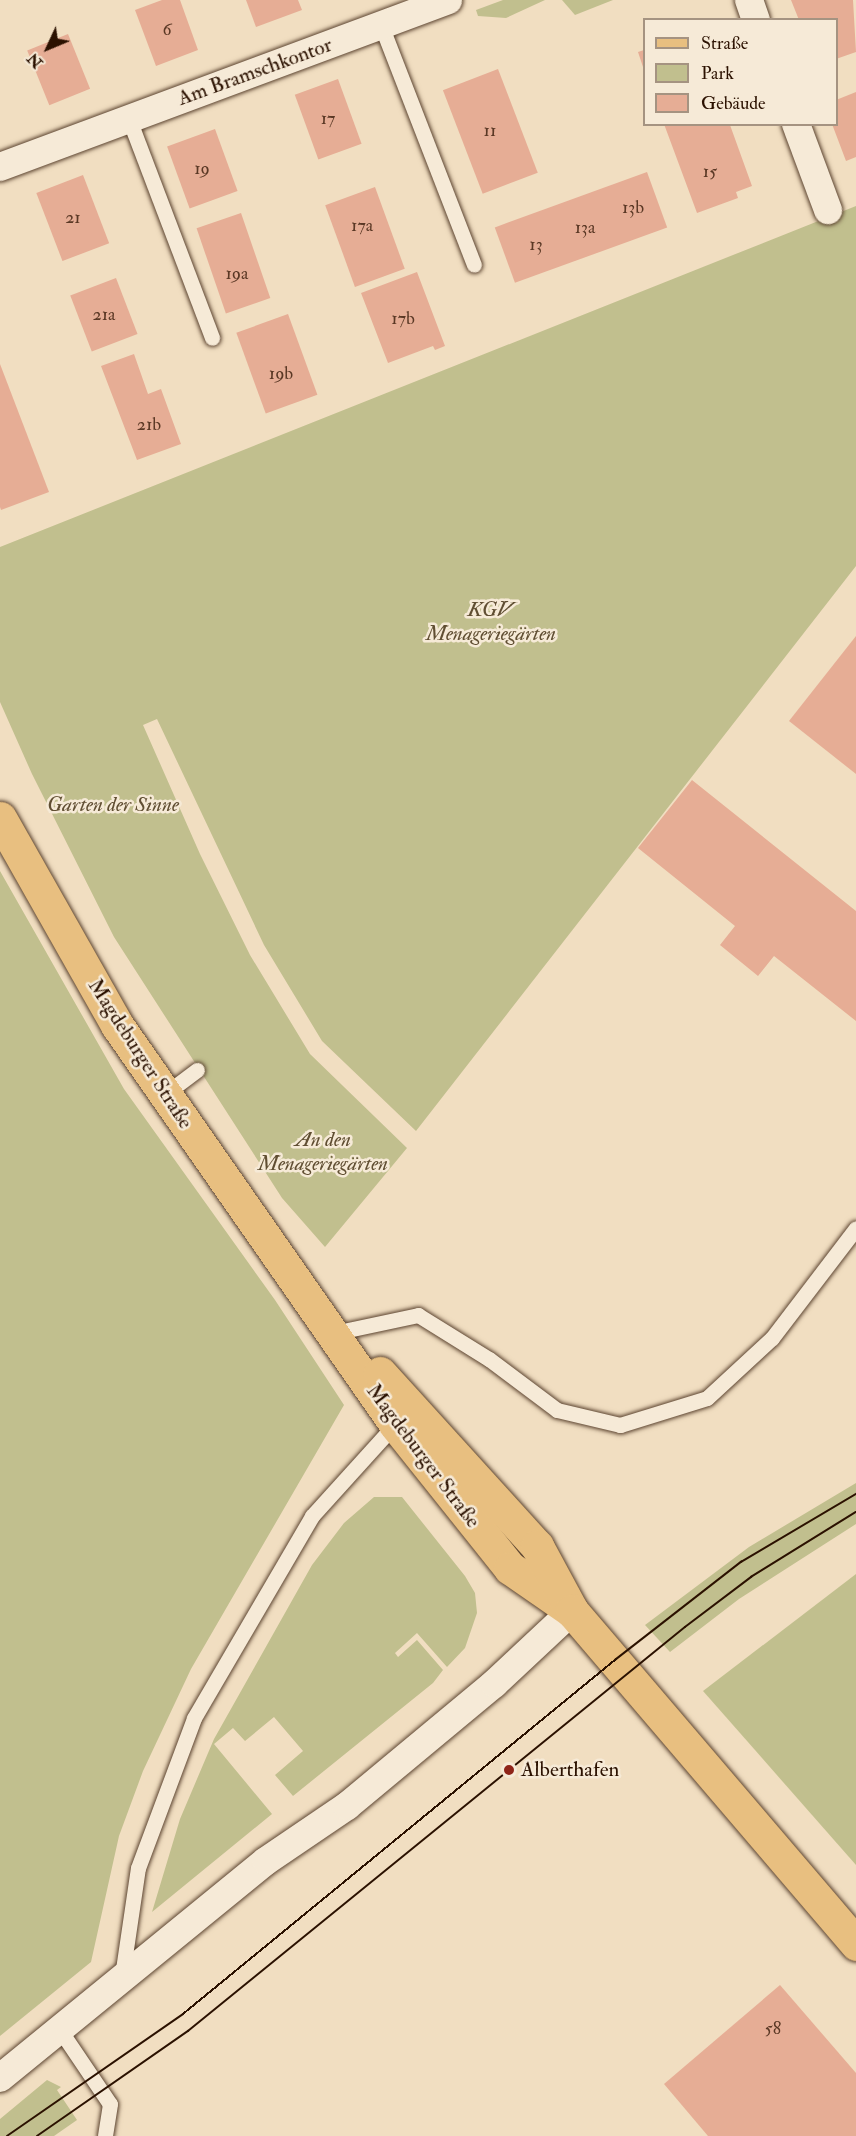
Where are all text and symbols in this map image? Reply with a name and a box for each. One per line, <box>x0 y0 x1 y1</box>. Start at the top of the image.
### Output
north arrow <box>18 18 78 78</box>
legend <box>643 18 838 126</box>
house number: 6 <box>162 19 172 41</box>
street label: Am Bramschkontor <box>174 32 336 112</box>
text: Straße <box>701 32 748 55</box>
text: N <box>23 48 47 73</box>
text: Park <box>701 62 734 85</box>
text: Gebäude <box>701 92 766 115</box>
house number: 17 <box>321 108 335 130</box>
house number: 11 <box>484 120 496 142</box>
house number: 19 <box>194 158 210 180</box>
house number: 15 <box>703 161 717 183</box>
house number: 13b <box>622 197 644 219</box>
house number: 21 <box>65 207 81 229</box>
house number: 17a <box>351 215 373 237</box>
house number: 13a <box>575 217 595 239</box>
house number: 13 <box>529 234 543 256</box>
house number: 19a <box>226 263 248 285</box>
house number: 21a <box>93 304 115 326</box>
house number: 17b <box>391 308 415 330</box>
house number: 19b <box>269 363 293 385</box>
house number: 21b <box>137 414 161 436</box>
park label: KGV Menageriegärten <box>426 597 556 647</box>
park label: Garten der Sinne <box>47 792 179 818</box>
street label: Magdeburger Straße <box>82 974 198 1134</box>
park label: An den Menageriegärten <box>258 1127 388 1177</box>
street label: Magdeburger Straße <box>361 1379 485 1533</box>
place label: Alberthafen <box>521 1757 619 1783</box>
marker: Alberthafen <box>502 1763 516 1777</box>
house number: 58 <box>765 2018 781 2040</box>

